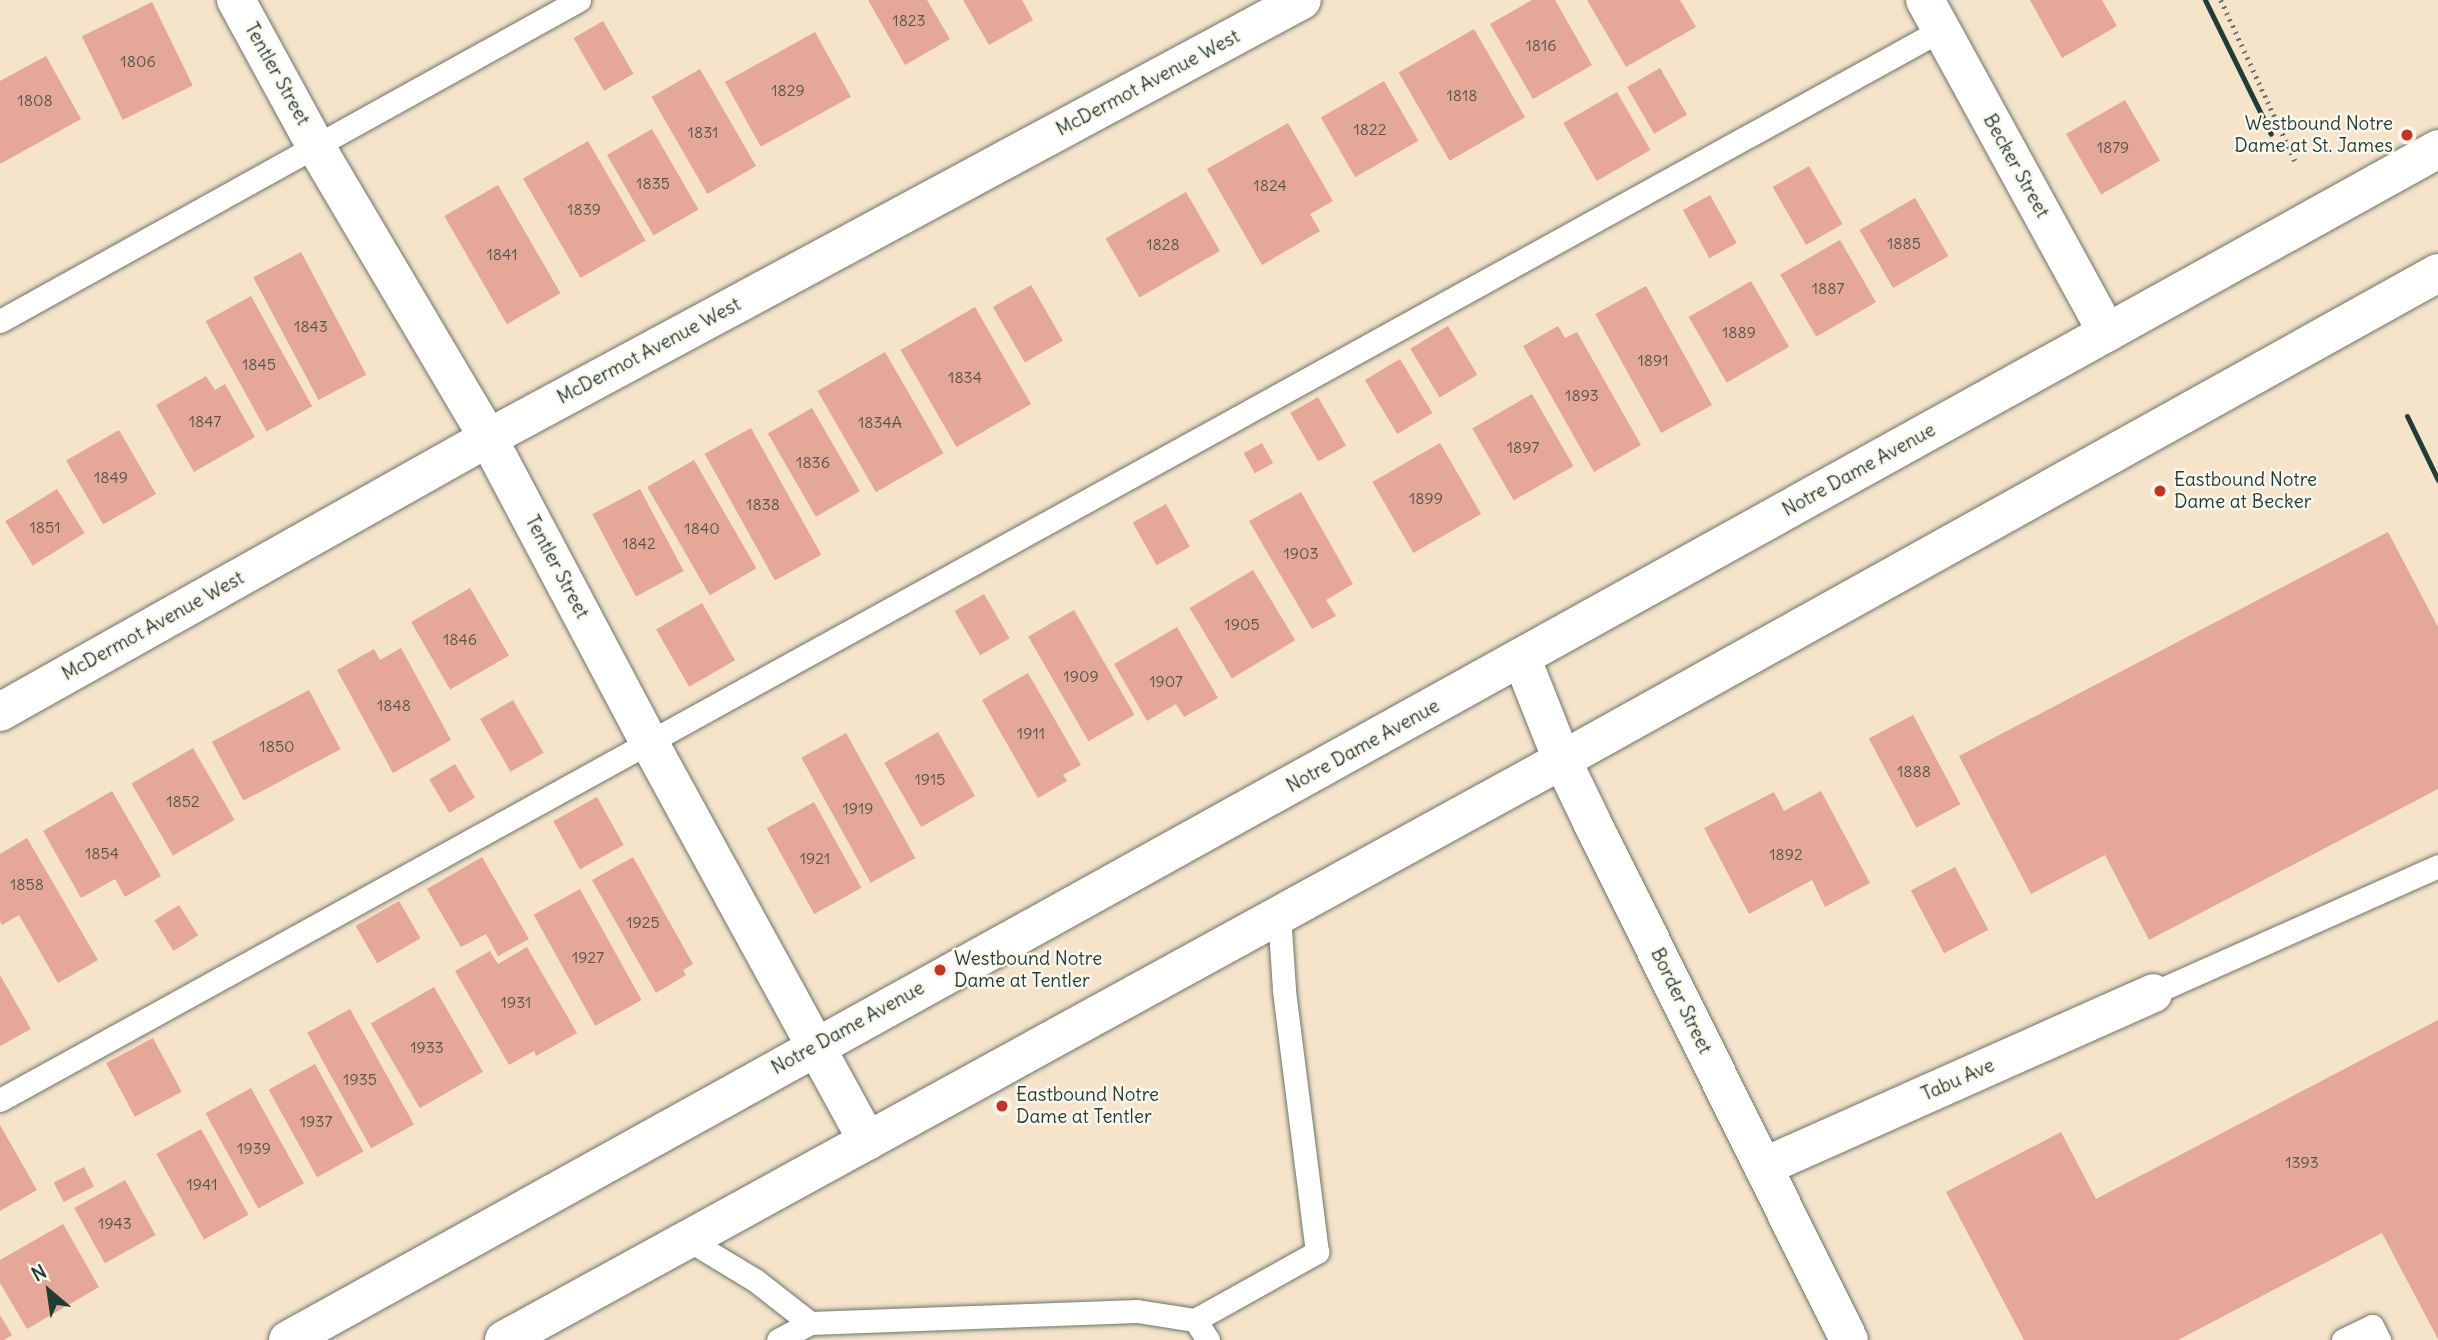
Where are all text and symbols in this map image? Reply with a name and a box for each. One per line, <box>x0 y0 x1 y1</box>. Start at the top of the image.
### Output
house number: 1823 <box>892 10 926 30</box>
street label: Tentler Street <box>240 19 314 129</box>
street label: McDermot Avenue West <box>1052 25 1244 141</box>
house number: 1816 <box>1525 35 1557 55</box>
house number: 1806 <box>120 51 156 71</box>
house number: 1829 <box>771 80 805 100</box>
house number: 1818 <box>1446 85 1478 105</box>
house number: 1808 <box>17 90 53 110</box>
street label: Becker Street <box>1978 110 2054 222</box>
place label: Westbound Notre Dame at St. James <box>2234 113 2393 157</box>
house number: 1822 <box>1353 119 1387 139</box>
house number: 1831 <box>688 122 718 142</box>
marker: Westbound Notre Dame at St. James <box>2399 127 2415 143</box>
house number: 1879 <box>2097 137 2129 157</box>
house number: 1835 <box>636 173 670 193</box>
house number: 1824 <box>1253 175 1287 195</box>
house number: 1839 <box>567 199 601 219</box>
house number: 1885 <box>1887 233 1921 253</box>
house number: 1828 <box>1146 234 1180 254</box>
house number: 1841 <box>486 244 518 264</box>
house number: 1887 <box>1812 278 1844 298</box>
street label: McDermot Avenue West <box>553 293 745 409</box>
house number: 1843 <box>294 316 328 336</box>
house number: 1889 <box>1722 322 1756 342</box>
house number: 1891 <box>1637 350 1669 370</box>
house number: 1845 <box>242 354 276 374</box>
house number: 1834 <box>948 367 982 387</box>
house number: 1893 <box>1565 385 1599 405</box>
house number: 1847 <box>189 411 221 431</box>
house number: 1834A <box>858 412 902 432</box>
street label: Notre Dame Avenue <box>1779 419 1939 521</box>
house number: 1897 <box>1507 437 1539 457</box>
house number: 1836 <box>796 452 830 472</box>
house number: 1849 <box>94 467 128 487</box>
place label: Eastbound Notre Dame at Becker <box>2174 469 2317 513</box>
marker: Eastbound Notre Dame at Becker <box>2152 483 2168 499</box>
house number: 1899 <box>1409 488 1443 508</box>
house number: 1838 <box>746 494 780 514</box>
street label: Tentler Street <box>520 512 594 622</box>
house number: 1851 <box>29 517 61 537</box>
house number: 1840 <box>684 518 720 538</box>
house number: 1842 <box>622 533 656 553</box>
house number: 1903 <box>1283 543 1319 563</box>
street label: McDermot Avenue West <box>58 566 248 686</box>
house number: 1905 <box>1224 614 1260 634</box>
house number: 1846 <box>443 629 477 649</box>
house number: 1909 <box>1063 666 1099 686</box>
house number: 1907 <box>1149 671 1183 691</box>
house number: 1848 <box>377 695 411 715</box>
street label: Notre Dame Avenue <box>1283 695 1443 797</box>
house number: 1911 <box>1017 723 1045 743</box>
house number: 1850 <box>259 736 295 756</box>
house number: 1888 <box>1897 761 1931 781</box>
house number: 1915 <box>914 769 946 789</box>
house number: 1852 <box>166 791 200 811</box>
house number: 1919 <box>842 798 874 818</box>
house number: 1854 <box>85 843 119 863</box>
house number: 1892 <box>1769 844 1803 864</box>
house number: 1921 <box>800 848 830 868</box>
house number: 1858 <box>10 874 44 894</box>
house number: 1925 <box>626 912 660 932</box>
street label: Border Street <box>1646 944 1716 1058</box>
house number: 1927 <box>572 947 604 967</box>
place label: Westbound Notre Dame at Tentler <box>954 948 1102 992</box>
marker: Westbound Notre Dame at Tentler <box>932 962 948 978</box>
street label: Notre Dame Avenue <box>768 977 928 1079</box>
house number: 1931 <box>501 992 531 1012</box>
house number: 1933 <box>410 1037 444 1057</box>
street label: Tabu Ave <box>1918 1054 1998 1106</box>
house number: 1935 <box>343 1069 377 1089</box>
place label: Eastbound Notre Dame at Tentler <box>1016 1084 1159 1128</box>
marker: Eastbound Notre Dame at Tentler <box>994 1098 1010 1114</box>
house number: 1937 <box>300 1111 332 1131</box>
house number: 1939 <box>237 1138 271 1158</box>
house number: 1393 <box>2285 1152 2319 1172</box>
house number: 1941 <box>187 1174 217 1194</box>
house number: 1943 <box>98 1213 132 1233</box>
north arrow <box>14 1256 84 1326</box>
text: N <box>27 1259 50 1286</box>

